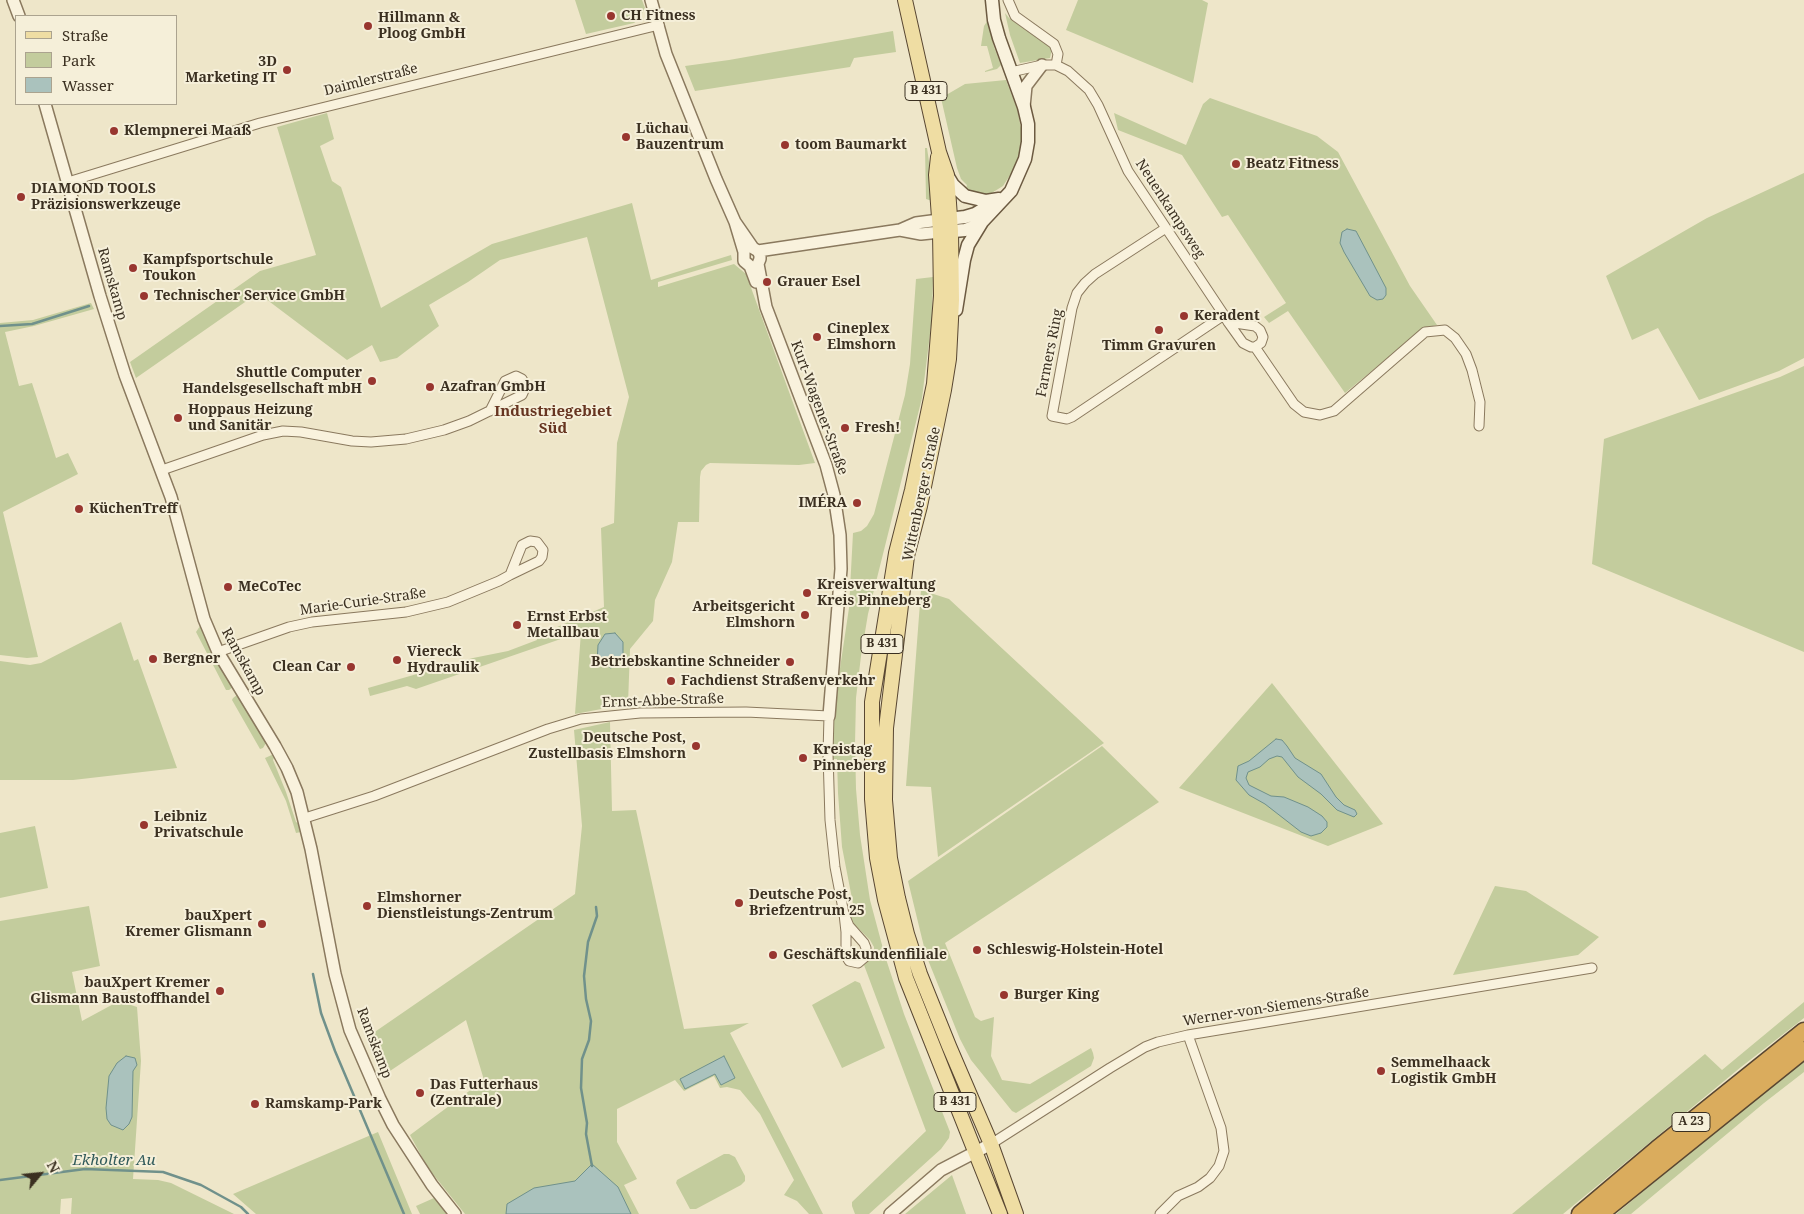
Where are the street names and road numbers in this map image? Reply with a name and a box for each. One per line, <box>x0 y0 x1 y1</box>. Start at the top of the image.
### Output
street label: Daimlerstraße <box>322 60 420 100</box>
road number: B 431 <box>905 82 947 100</box>
street label: Neuenkampsweg <box>1132 156 1208 262</box>
street label: Ramskamp <box>94 246 130 322</box>
street label: Farmers Ring <box>1033 307 1067 399</box>
street label: Kurt-Wagener-Straße <box>787 339 851 477</box>
street label: Wittenberger Straße <box>900 425 944 563</box>
street label: Marie-Curie-Straße <box>299 585 427 619</box>
street label: Ramskamp <box>218 625 268 699</box>
road number: B 431 <box>861 634 903 654</box>
street label: Ernst-Abbe-Straße <box>602 690 724 712</box>
street label: Werner-von-Siemens-Straße <box>1182 984 1370 1030</box>
street label: Ramskamp <box>353 1005 395 1081</box>
road number: B 431 <box>934 1092 976 1112</box>
road number: A 23 <box>1672 1112 1710 1132</box>

